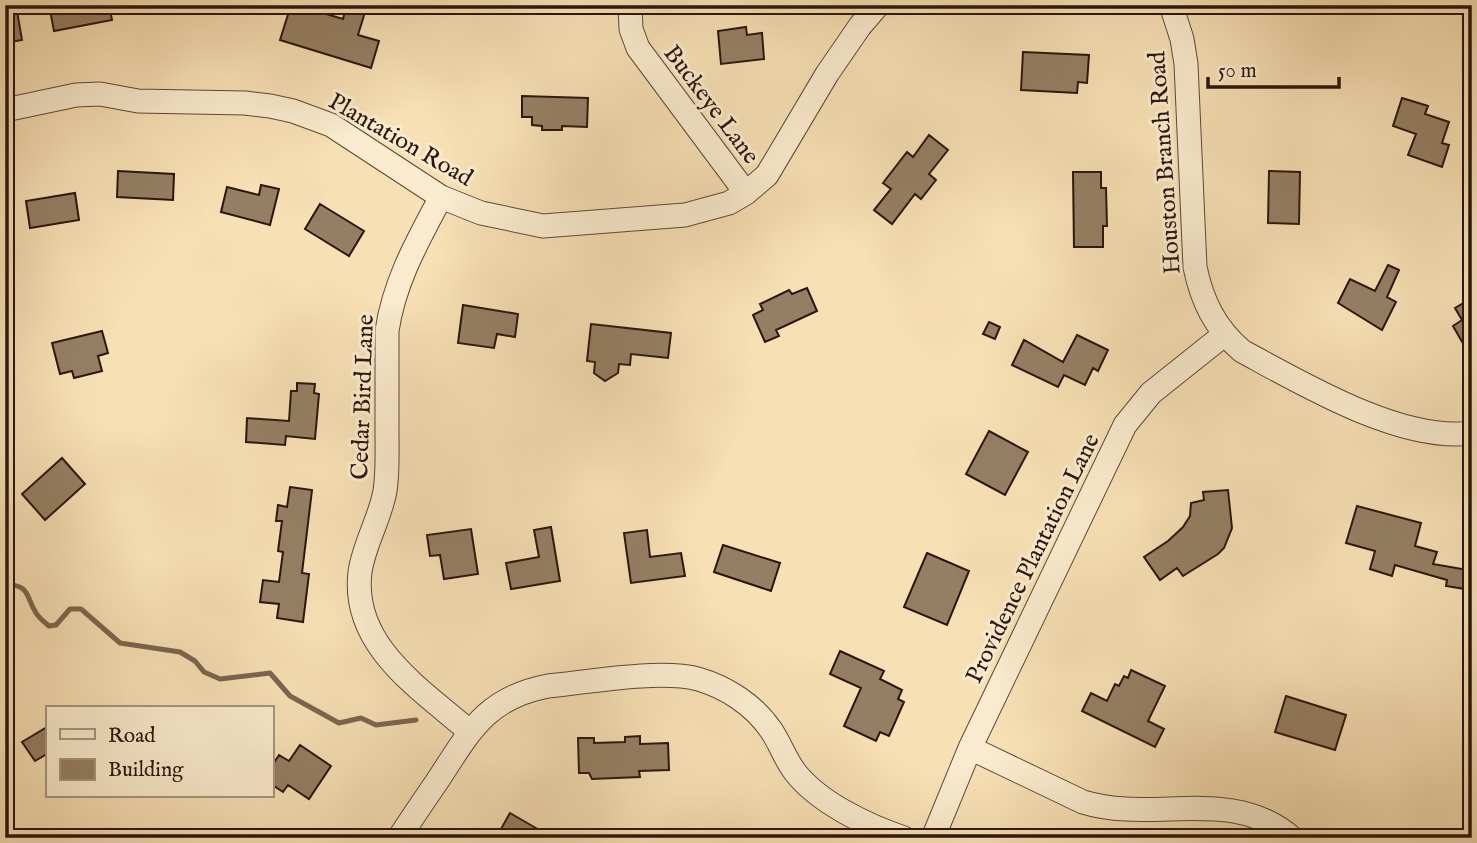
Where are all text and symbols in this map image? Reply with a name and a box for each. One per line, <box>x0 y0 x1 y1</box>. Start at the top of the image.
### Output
street label: Buckeye Lane <box>656 39 766 171</box>
scale bar <box>1208 46 1339 90</box>
street label: Houston Branch Road <box>1142 50 1189 275</box>
text: 50 m <box>1218 58 1257 85</box>
street label: Plantation Road <box>322 86 478 194</box>
street label: Cedar Bird Lane <box>345 314 382 480</box>
street label: Providence Plantation Lane <box>959 429 1107 689</box>
legend <box>46 706 273 798</box>
text: Road <box>108 723 156 750</box>
text: Building <box>108 757 184 784</box>

